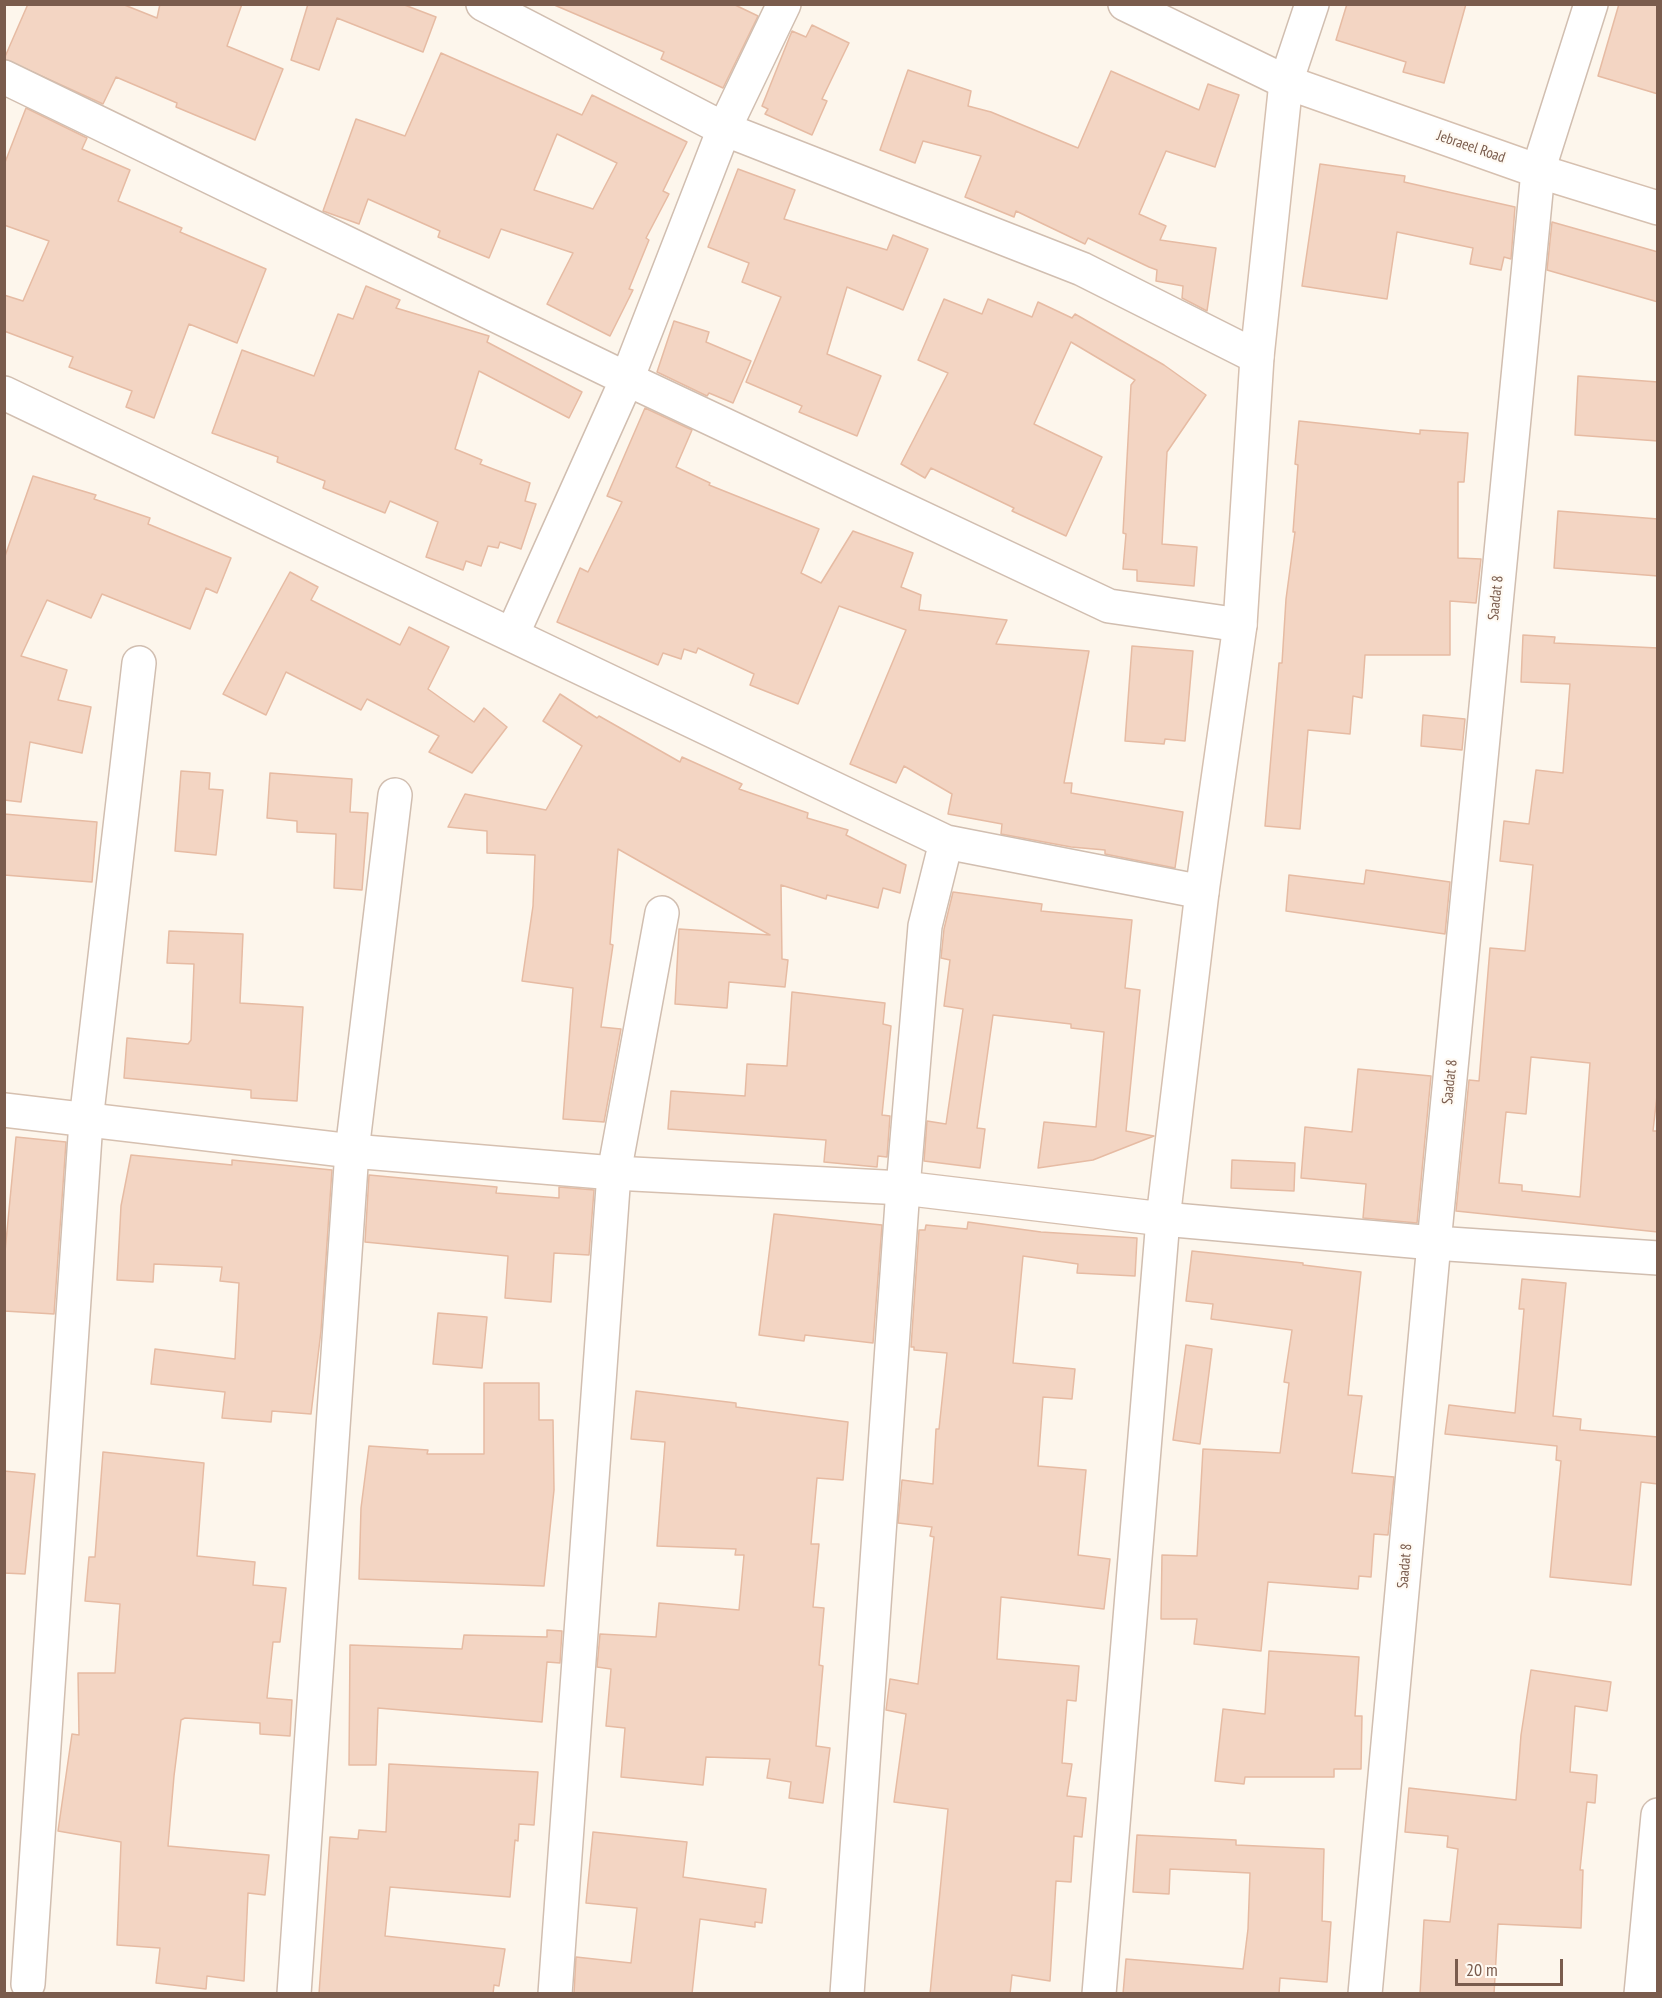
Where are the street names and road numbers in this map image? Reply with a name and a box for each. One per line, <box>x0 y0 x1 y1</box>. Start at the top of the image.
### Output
street label: Jebraeel Road <box>1435 127 1507 167</box>
street label: Saadat 8 <box>1485 575 1507 621</box>
street label: Saadat 8 <box>1439 1059 1461 1105</box>
street label: Saadat 8 <box>1394 1543 1416 1589</box>

